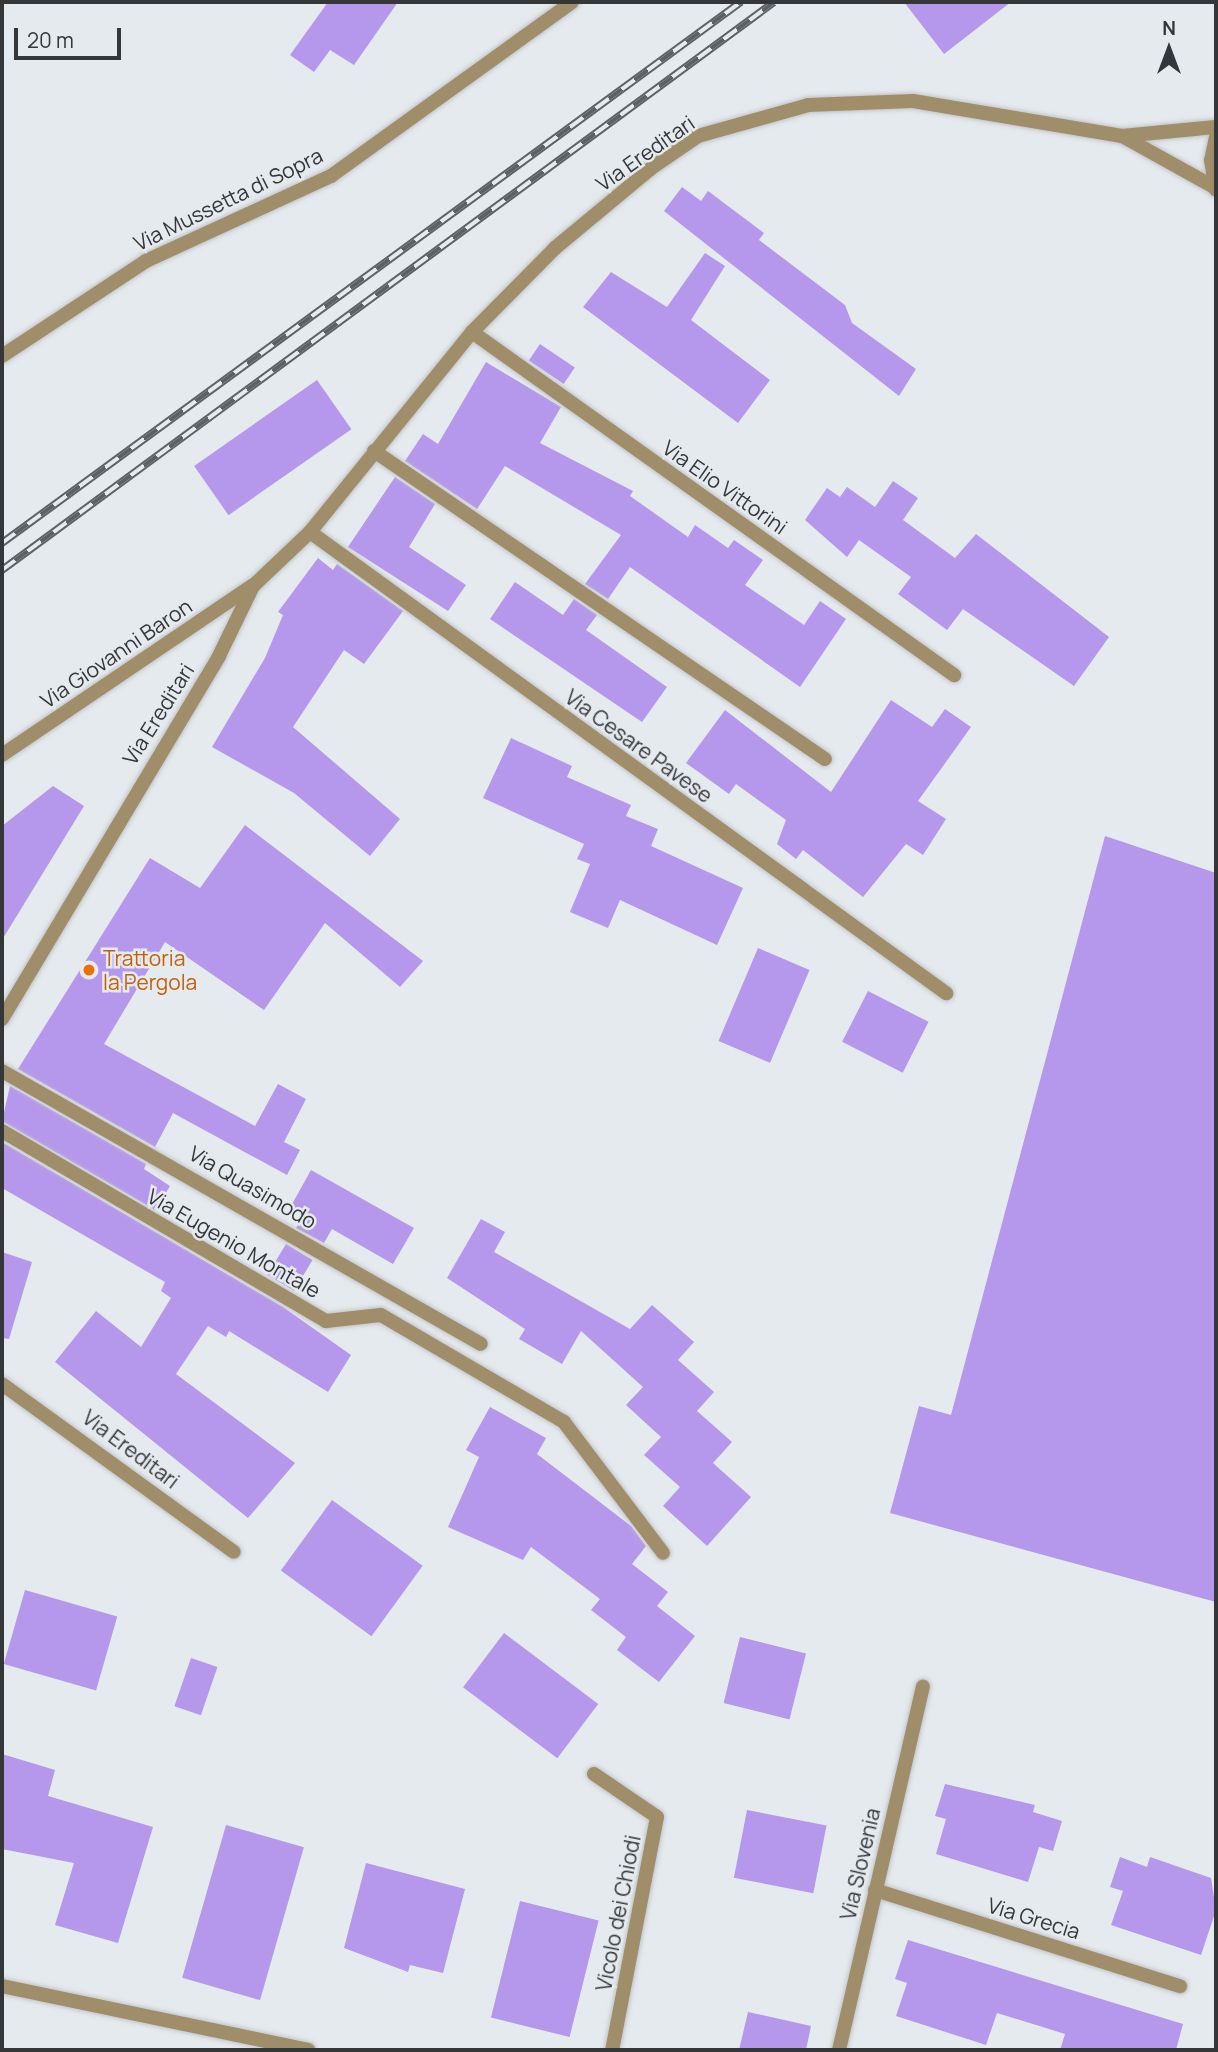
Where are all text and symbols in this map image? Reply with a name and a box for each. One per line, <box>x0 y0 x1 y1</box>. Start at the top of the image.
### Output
scale bar <box>18 14 124 58</box>
north arrow <box>1134 14 1204 84</box>
text: N <box>1162 15 1176 41</box>
text: 20 m <box>27 26 74 54</box>
street label: Via Ereditari <box>591 110 699 196</box>
street label: Via Mussetta di Sopra <box>129 142 327 256</box>
street label: Via Elio Vittorini <box>658 435 792 539</box>
street label: Via Giovanni Baron <box>35 593 197 713</box>
street label: Via Ereditari <box>117 659 199 769</box>
street label: Via Cesare Pavese <box>560 684 718 808</box>
place label: Trattoria la Pergola <box>103 945 197 995</box>
marker: Trattoria la Pergola <box>81 962 97 978</box>
street label: Via Quasimodo <box>185 1140 321 1234</box>
street label: Via Eugenio Montale <box>143 1183 325 1303</box>
street label: Via Ereditari <box>78 1404 184 1494</box>
street label: Via Slovenia <box>835 1806 885 1922</box>
street label: Vicolo dei Chiodi <box>591 1833 645 1993</box>
street label: Via Grecia <box>985 1892 1083 1944</box>

